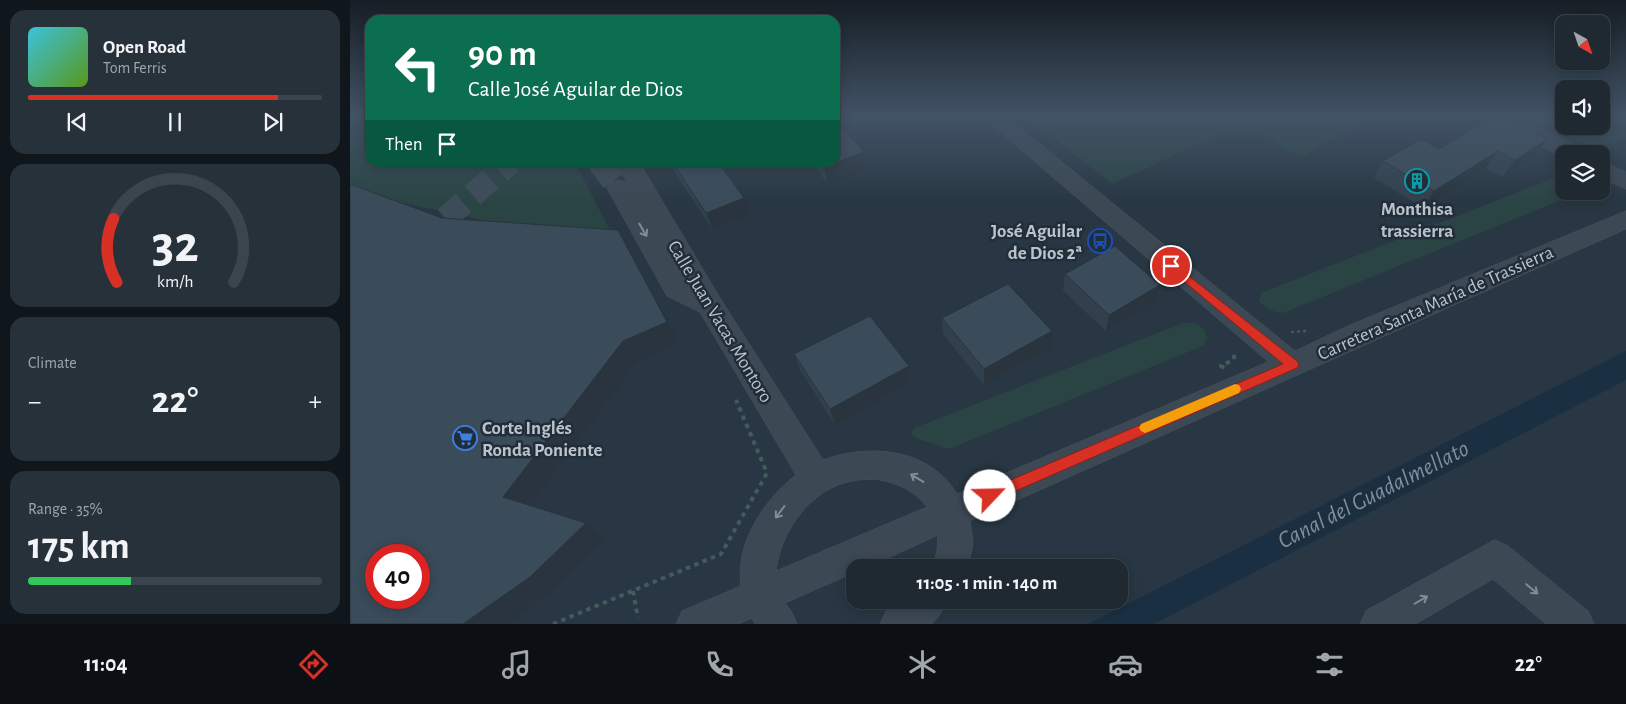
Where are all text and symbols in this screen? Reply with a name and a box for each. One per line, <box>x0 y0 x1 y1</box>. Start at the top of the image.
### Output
north arrow <box>1555 15 1610 70</box>
map controls <box>1555 15 1610 200</box>
icon: left <box>385 35 450 100</box>
text: 90 m <box>468 37 537 72</box>
text: Open Road <box>103 38 186 57</box>
text: Tom Ferris <box>103 60 167 76</box>
text: Calle José Aguilar de Dios <box>468 78 683 100</box>
button: sound <box>1555 80 1610 135</box>
icon: previous <box>63 108 91 136</box>
icon: pause <box>161 108 189 136</box>
icon: next <box>259 108 287 136</box>
icon: arrive <box>433 130 461 158</box>
text: Then <box>385 135 423 154</box>
button: layers <box>1555 145 1610 200</box>
building icon: Monthisa trassierra <box>1404 168 1430 194</box>
place label: Monthisa trassierra <box>1381 200 1453 241</box>
text: 32 <box>152 219 198 271</box>
place label: José Aguilar de Dios 2ª <box>991 222 1083 263</box>
one-way arrow <box>638 223 648 238</box>
bus stop icon: José Aguilar de Dios 2ª <box>1087 228 1113 254</box>
street label: Calle Juan Vacas Montoro <box>664 237 776 406</box>
street label: Carretera Santa María de Trassierra <box>1315 243 1556 364</box>
pin <box>1150 245 1192 287</box>
icon: arrive <box>1157 252 1185 280</box>
text: km/h <box>157 273 193 291</box>
text: Climate <box>28 355 77 371</box>
text: 22° <box>152 382 198 420</box>
text: − <box>28 388 41 416</box>
text: + <box>309 388 322 416</box>
place label: Corte Inglés Ronda Poniente <box>482 419 602 460</box>
supermarket icon: Corte Inglés Ronda Poniente <box>452 425 478 451</box>
water label: Canal del Guadalmellato <box>1274 436 1473 553</box>
position arrow <box>963 469 1015 521</box>
one-way arrow <box>911 472 925 482</box>
text: Range · 35% <box>28 501 103 517</box>
one-way arrow <box>775 505 785 519</box>
text: 175 km <box>28 528 130 566</box>
speed limit sign: 40 <box>365 544 430 609</box>
text: 11:05 · 1 min · 140 m <box>917 574 1057 593</box>
one-way arrow <box>1525 583 1538 594</box>
one-way arrow <box>1414 594 1428 604</box>
icon: directions <box>296 647 331 682</box>
icon: music <box>499 647 534 682</box>
icon: phone <box>702 647 737 682</box>
icon: climate <box>905 647 940 682</box>
icon: car <box>1108 647 1143 682</box>
icon: filters <box>1312 647 1347 682</box>
text: 11:04 <box>84 653 127 675</box>
text: 22° <box>1515 653 1542 675</box>

